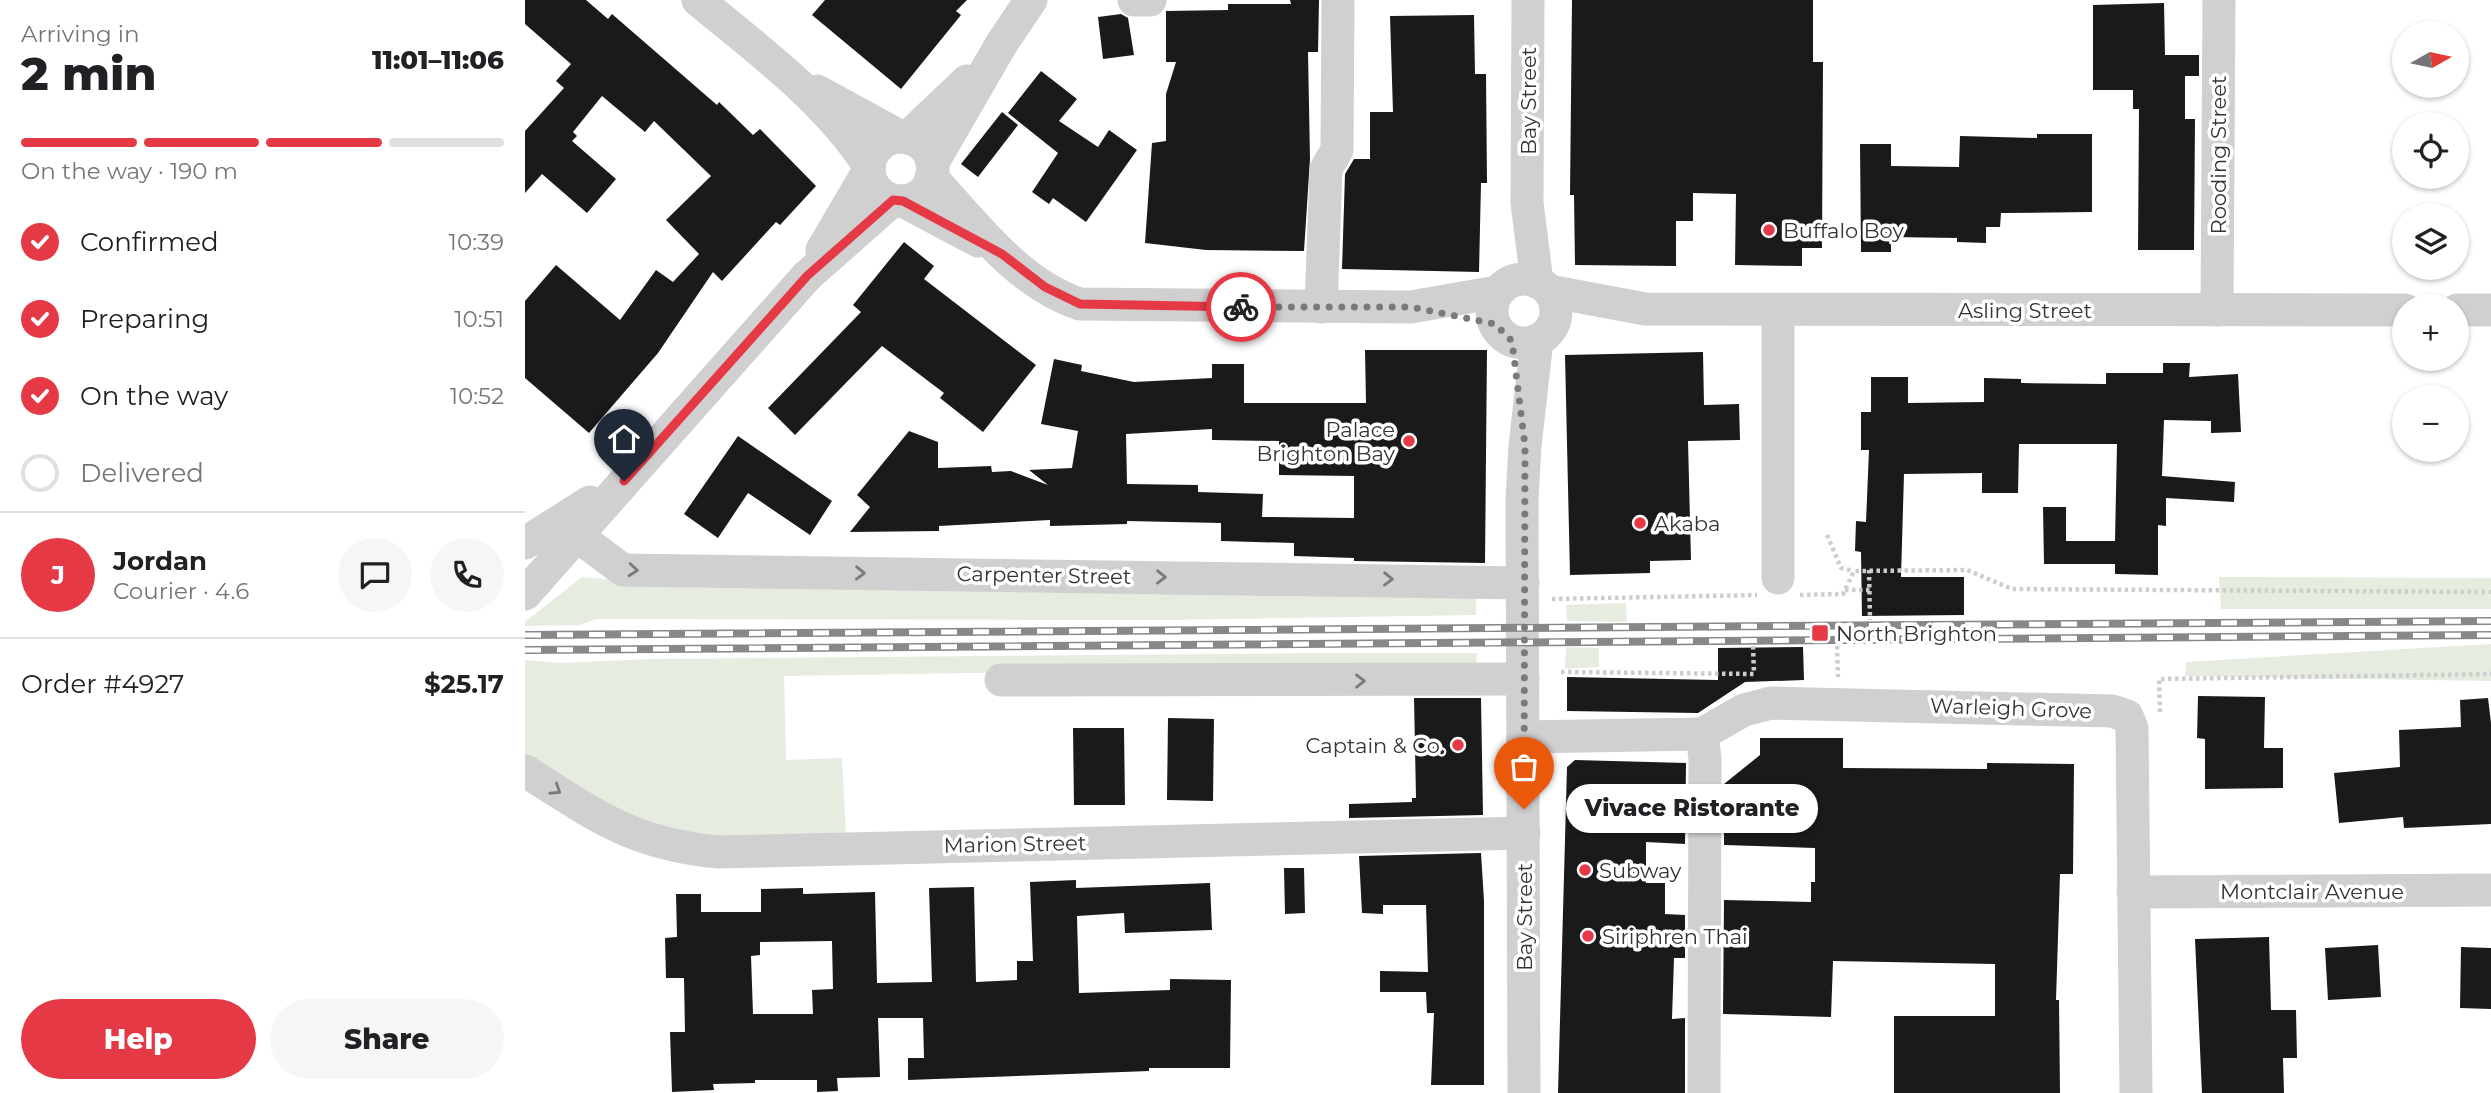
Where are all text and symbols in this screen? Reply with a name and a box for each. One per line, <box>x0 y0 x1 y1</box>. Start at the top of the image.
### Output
text: Arriving in <box>21 20 140 48</box>
north arrow <box>2392 21 2469 98</box>
map controls <box>2392 21 2469 462</box>
text: 11:01–11:06 <box>372 44 504 76</box>
text: 2 min <box>21 45 156 102</box>
street label: Bay Street <box>1516 47 1541 155</box>
street label: Rooding Street <box>2206 76 2231 234</box>
button: locate <box>2392 112 2469 189</box>
text: On the way · 190 m <box>21 157 238 185</box>
button: layers <box>2392 203 2469 280</box>
place label: Buffalo Boy <box>1783 218 1904 243</box>
marker: Buffalo Boy <box>1761 222 1777 238</box>
icon: check <box>21 223 59 261</box>
text: Confirmed <box>80 226 219 258</box>
text: 10:39 <box>449 228 504 256</box>
courier <box>1206 272 1276 342</box>
icon: bike <box>1222 288 1260 326</box>
button: + <box>2392 294 2469 371</box>
street label: Asling Street <box>1958 298 2092 323</box>
icon: check <box>21 300 59 338</box>
text: Preparing <box>80 303 209 335</box>
text: 10:51 <box>454 305 504 333</box>
icon: check <box>21 377 59 415</box>
text: On the way <box>80 380 228 412</box>
text: 10:52 <box>450 382 504 410</box>
button: − <box>2392 385 2469 462</box>
pin <box>594 409 654 481</box>
place label: Palace Brighton Bay <box>1256 417 1396 466</box>
icon: home <box>605 420 643 458</box>
marker: Palace Brighton Bay <box>1401 433 1417 449</box>
text: Delivered <box>80 457 204 489</box>
place label: Akaba <box>1654 511 1720 536</box>
marker: Akaba <box>1632 515 1648 531</box>
button: chat <box>338 538 412 612</box>
button: phone <box>430 538 504 612</box>
text: Jordan <box>113 545 207 577</box>
text: J <box>51 559 65 591</box>
street label: Carpenter Street <box>956 561 1132 589</box>
one-way arrow <box>628 562 639 577</box>
one-way arrow <box>855 565 866 581</box>
one-way arrow <box>1156 569 1167 584</box>
one-way arrow <box>1384 571 1394 587</box>
text: Courier · 4.6 <box>113 577 249 605</box>
place label: North Brighton <box>1836 621 1997 646</box>
marker: North Brighton <box>1810 623 1830 643</box>
text: Order #4927 <box>21 668 184 700</box>
text: $25.17 <box>424 668 504 700</box>
one-way arrow <box>1355 673 1366 689</box>
street label: Warleigh Grove <box>1930 693 2092 723</box>
place label: Captain & Co. <box>1306 733 1444 758</box>
marker: Captain & Co. <box>1450 737 1466 753</box>
pin <box>1494 737 1554 809</box>
icon: bag <box>1505 748 1543 786</box>
one-way arrow <box>548 782 561 795</box>
callout: Vivace Ristorante <box>1566 784 1818 834</box>
text: Vivace Ristorante <box>1585 794 1799 822</box>
street label: Marion Street <box>943 830 1087 858</box>
place label: Subway <box>1599 858 1682 883</box>
marker: Subway <box>1577 862 1593 878</box>
street label: Bay Street <box>1512 863 1537 971</box>
street label: Montclair Avenue <box>2220 879 2404 904</box>
place label: Siriphren Thai <box>1602 924 1748 949</box>
marker: Siriphren Thai <box>1580 928 1596 944</box>
button: Help <box>21 999 256 1079</box>
button: Share <box>270 999 504 1079</box>

